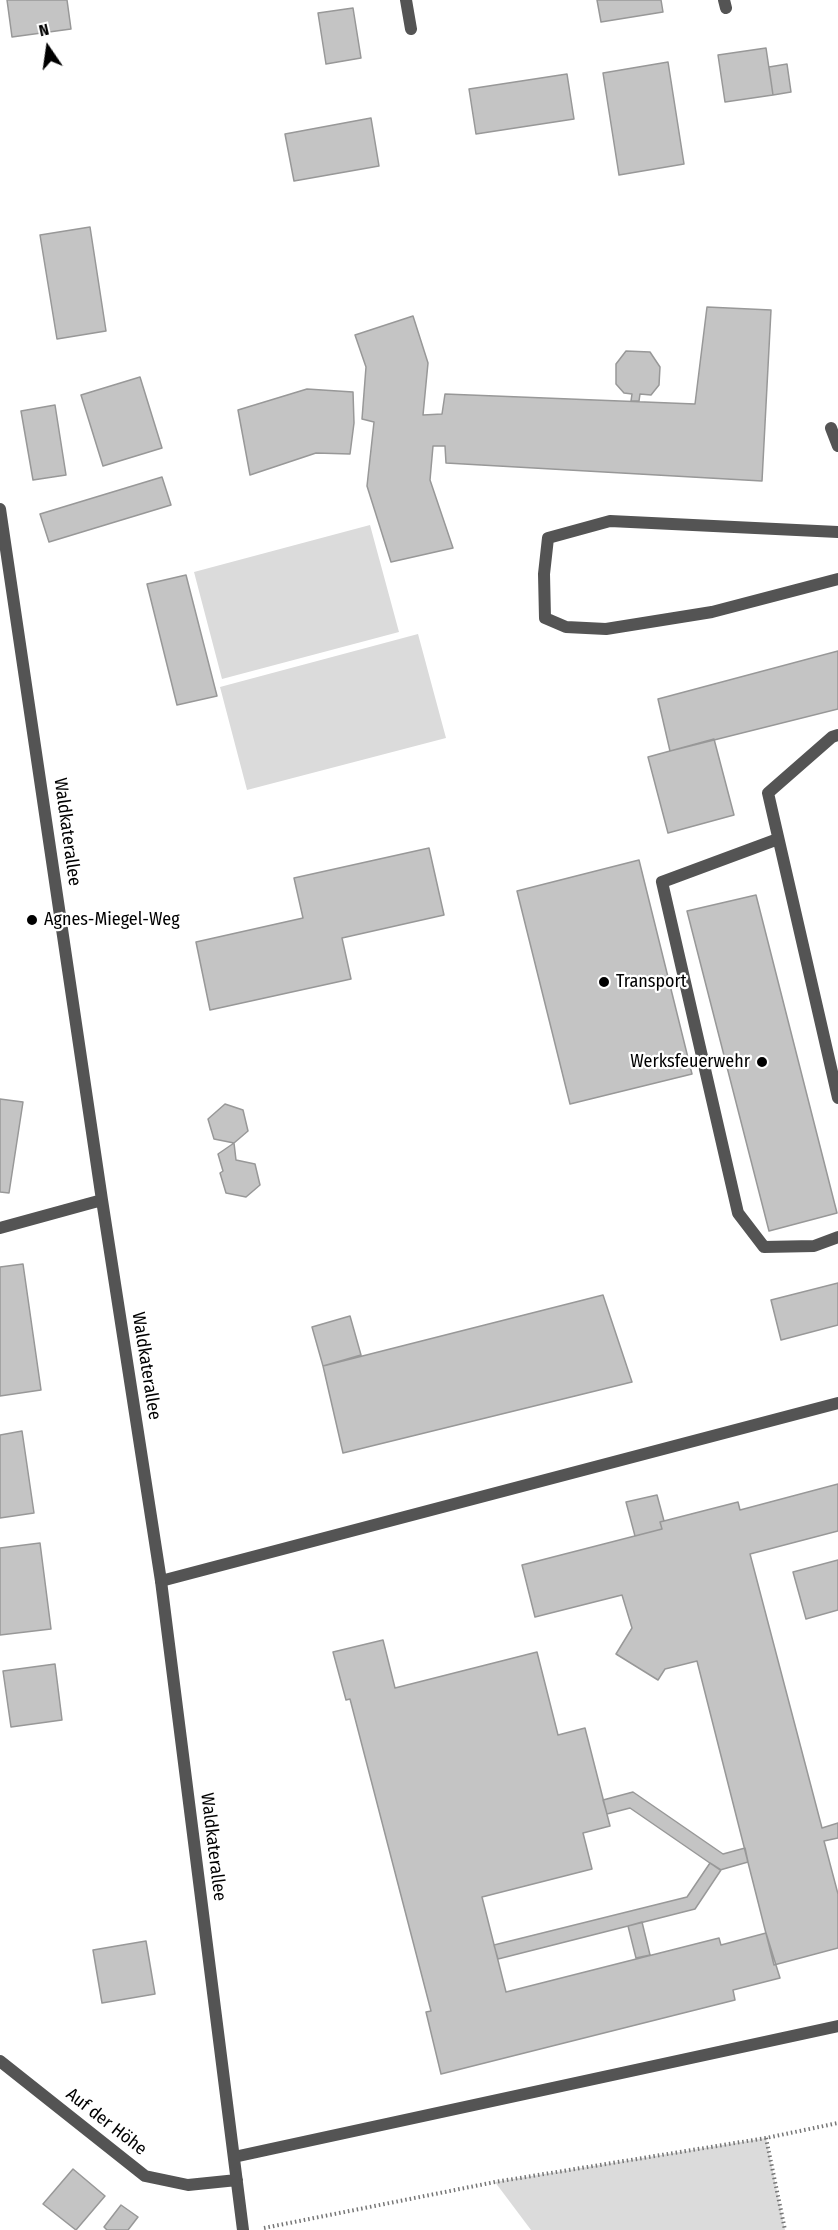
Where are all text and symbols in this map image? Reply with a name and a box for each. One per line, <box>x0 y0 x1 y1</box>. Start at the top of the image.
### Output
north arrow <box>18 18 78 78</box>
text: N <box>37 20 51 40</box>
street label: Waldkaterallee <box>49 777 85 887</box>
place label: Agnes-Miegel-Weg <box>44 909 180 931</box>
marker: Agnes-Miegel-Weg <box>25 913 39 927</box>
place label: Transport <box>616 971 687 993</box>
marker: Transport <box>597 975 611 989</box>
place label: Werksfeuerwehr <box>630 1051 750 1073</box>
marker: Werksfeuerwehr <box>755 1055 769 1069</box>
street label: Waldkaterallee <box>127 1311 165 1421</box>
street label: Waldkaterallee <box>196 1792 230 1902</box>
street label: Auf der Höhe <box>61 2084 151 2160</box>

